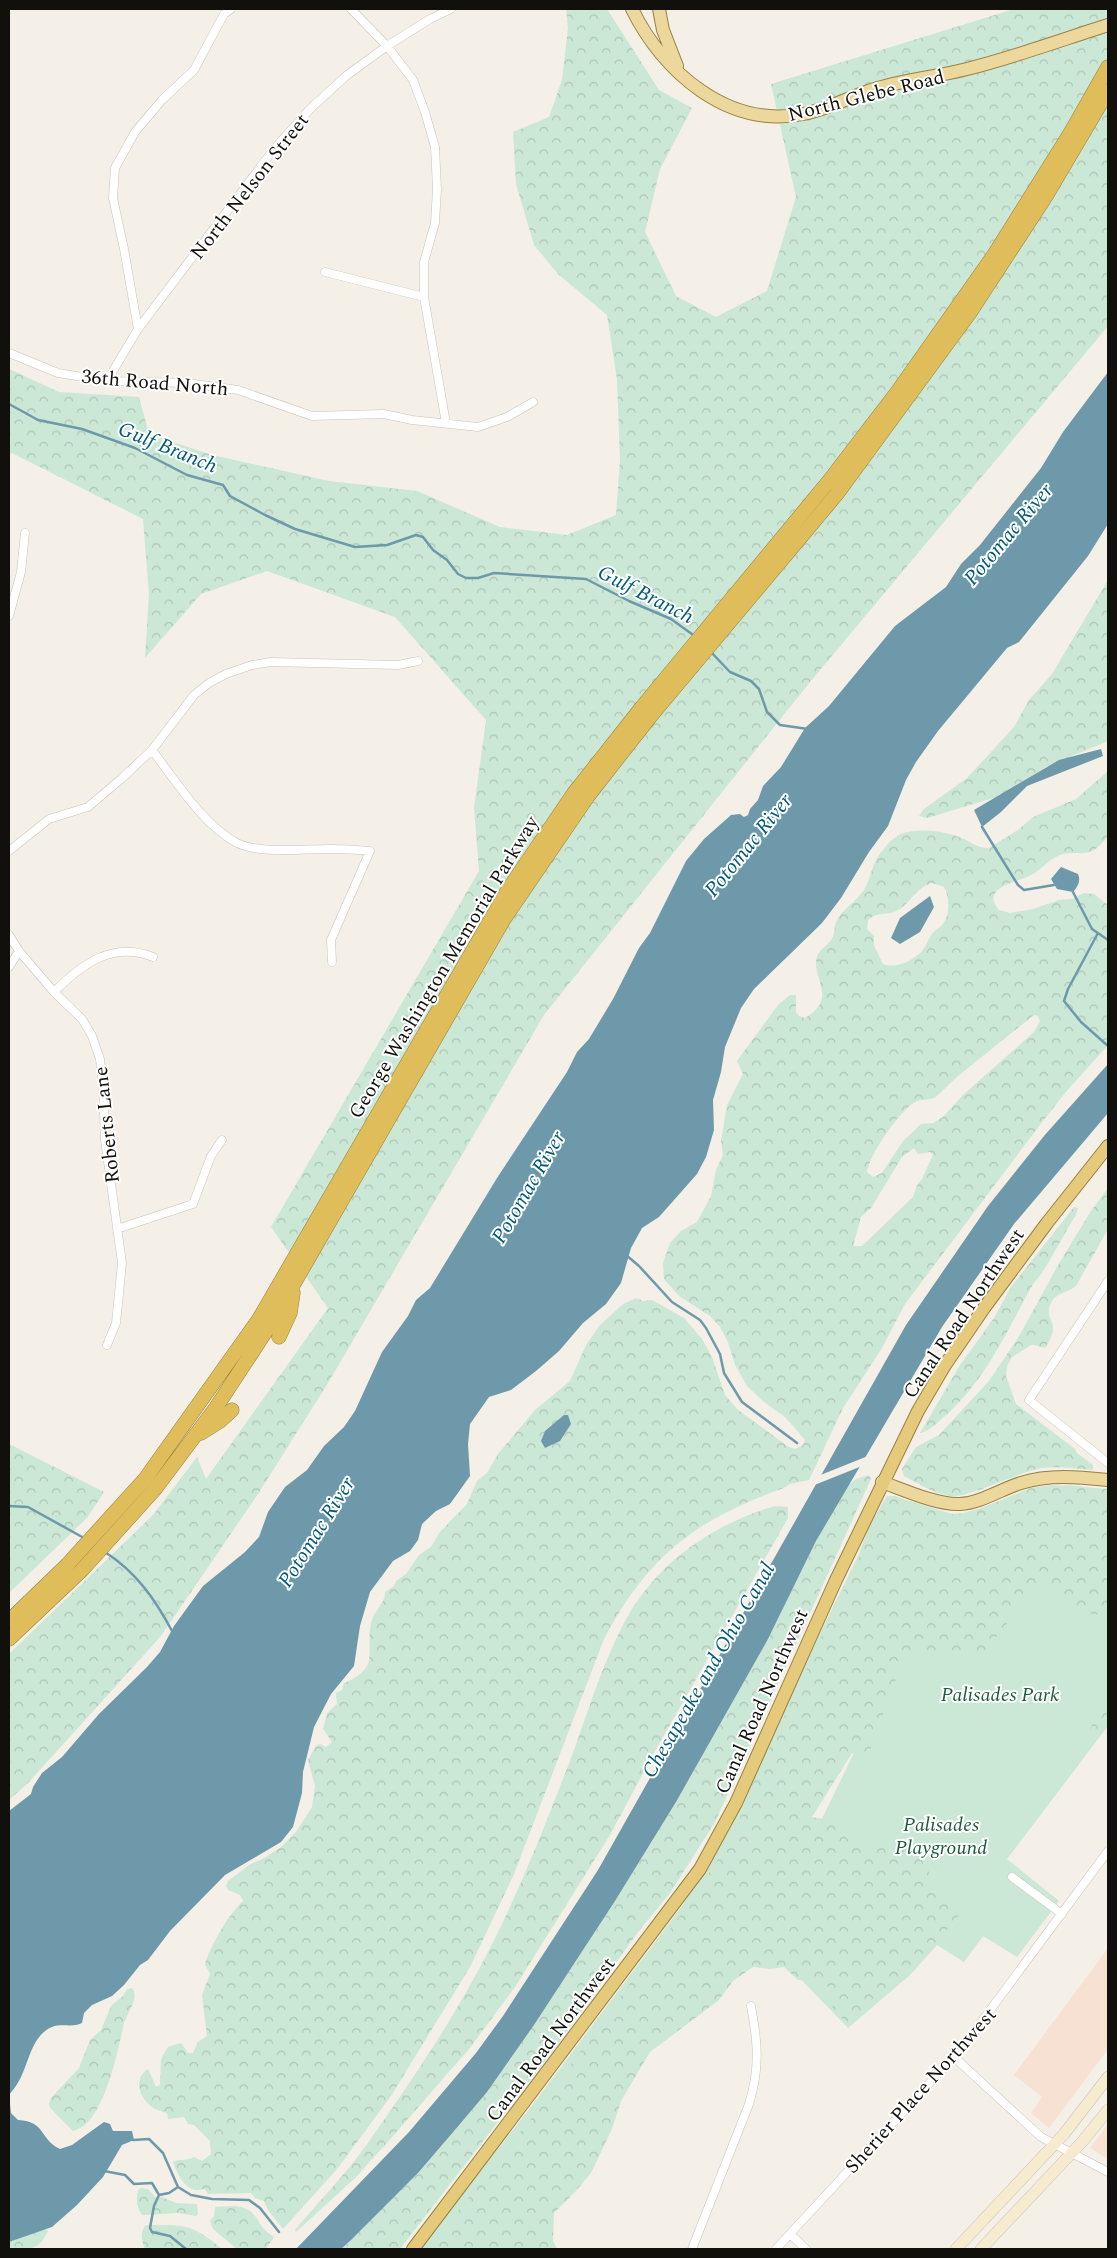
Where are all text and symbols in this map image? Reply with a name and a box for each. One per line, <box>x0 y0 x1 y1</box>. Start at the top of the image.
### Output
street label: North Glebe Road <box>785 62 948 130</box>
street label: North Nelson Street <box>183 107 317 266</box>
street label: 36th Road North <box>80 362 230 404</box>
water label: Gulf Branch <box>113 413 222 482</box>
water label: Potomac River <box>956 476 1062 593</box>
water label: Gulf Branch <box>592 557 700 633</box>
water label: Potomac River <box>697 786 801 904</box>
street label: George Washington Memorial Parkway <box>341 809 547 1125</box>
street label: Roberts Lane <box>86 1065 128 1185</box>
water label: Potomac River <box>484 1125 574 1250</box>
street label: Canal Road Northwest <box>895 1222 1032 1405</box>
water label: Potomac River <box>270 1470 364 1594</box>
water label: Chesapeake and Ohio Canal <box>634 1556 784 1784</box>
street label: Canal Road Northwest <box>708 1604 816 1799</box>
park label: Palisades Park <box>941 1680 1060 1710</box>
park label: Palisades Playground <box>895 1810 987 1863</box>
street label: Canal Road Northwest <box>479 1951 623 2128</box>
street label: Sherier Place Northwest <box>838 2001 1004 2181</box>

